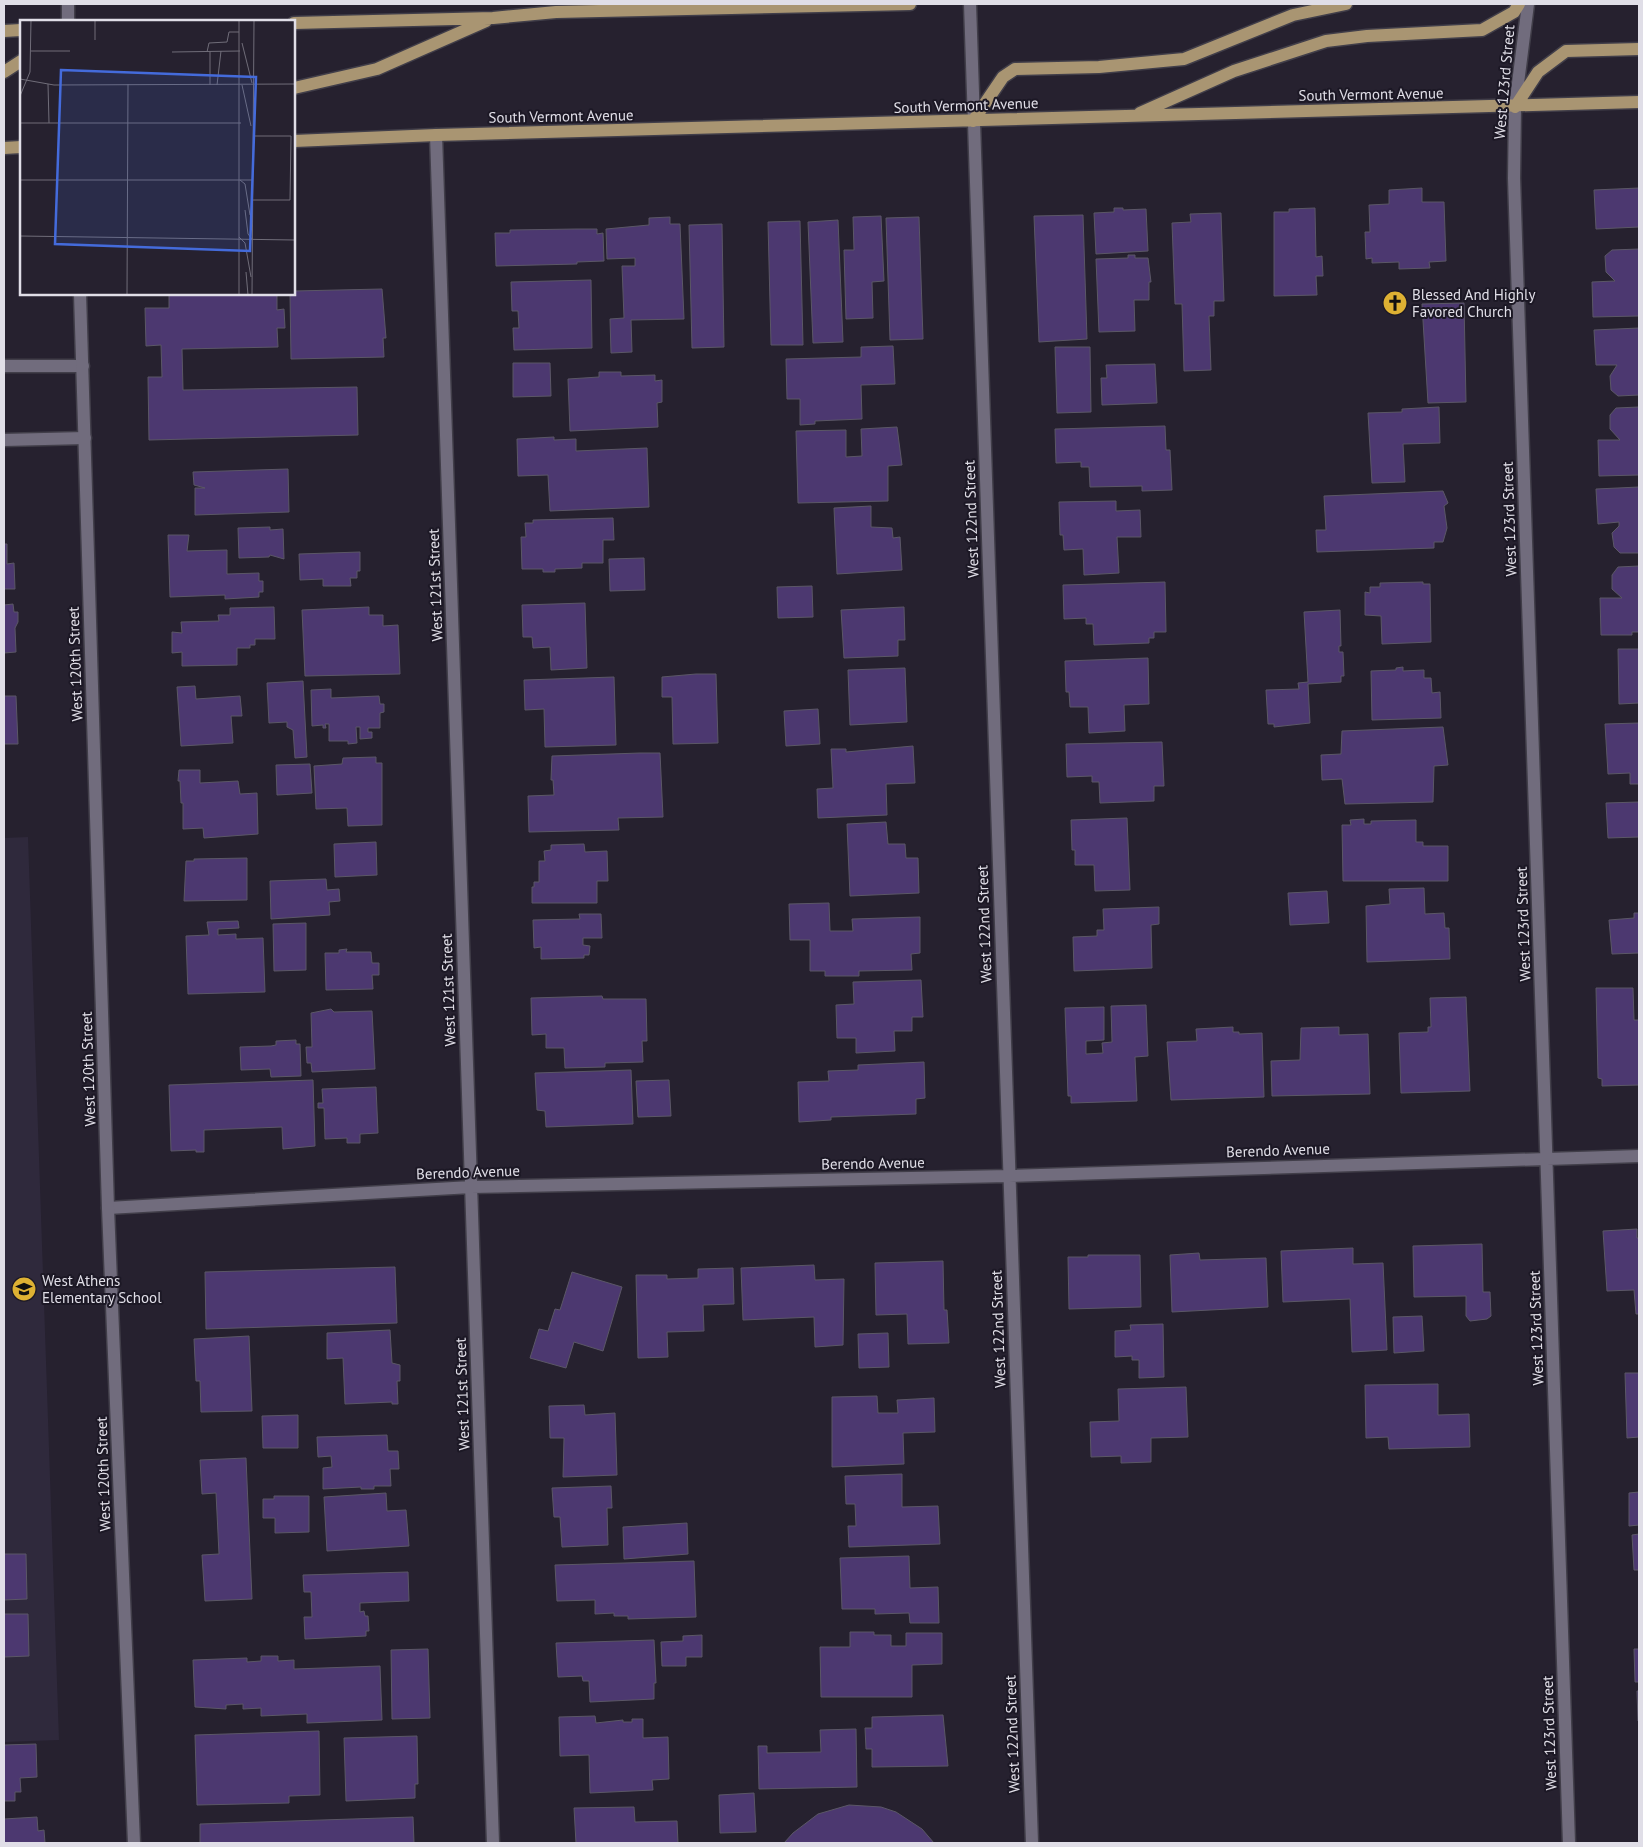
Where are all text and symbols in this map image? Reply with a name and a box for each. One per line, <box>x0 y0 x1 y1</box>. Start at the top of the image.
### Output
inset map <box>20 20 295 295</box>
street label: West 123rd Street <box>1490 24 1518 140</box>
street label: South Vermont Avenue <box>1298 83 1444 105</box>
street label: South Vermont Avenue <box>893 93 1039 117</box>
street label: South Vermont Avenue <box>488 105 634 127</box>
place label: Blessed And Highly Favored Church <box>1412 285 1535 321</box>
church icon: Blessed And Highly Favored Church <box>1382 290 1408 316</box>
street label: West 122nd Street <box>959 460 983 578</box>
street label: West 123rd Street <box>1498 461 1520 577</box>
street label: West 121st Street <box>424 528 446 642</box>
street label: West 120th Street <box>63 606 87 722</box>
street label: West 122nd Street <box>972 865 996 983</box>
street label: West 123rd Street <box>1512 866 1534 982</box>
street label: West 121st Street <box>437 933 459 1047</box>
street label: West 120th Street <box>76 1011 100 1127</box>
street label: Berendo Avenue <box>1226 1139 1330 1161</box>
street label: Berendo Avenue <box>821 1153 925 1173</box>
street label: Berendo Avenue <box>416 1161 520 1183</box>
street label: West 122nd Street <box>986 1270 1010 1388</box>
street label: West 123rd Street <box>1525 1270 1547 1386</box>
place label: West Athens Elementary School <box>42 1271 162 1307</box>
school or university icon: West Athens Elementary School <box>11 1276 37 1302</box>
street label: West 121st Street <box>451 1337 473 1451</box>
street label: West 120th Street <box>91 1416 115 1532</box>
street label: West 122nd Street <box>1000 1675 1024 1793</box>
street label: West 123rd Street <box>1538 1675 1560 1791</box>

